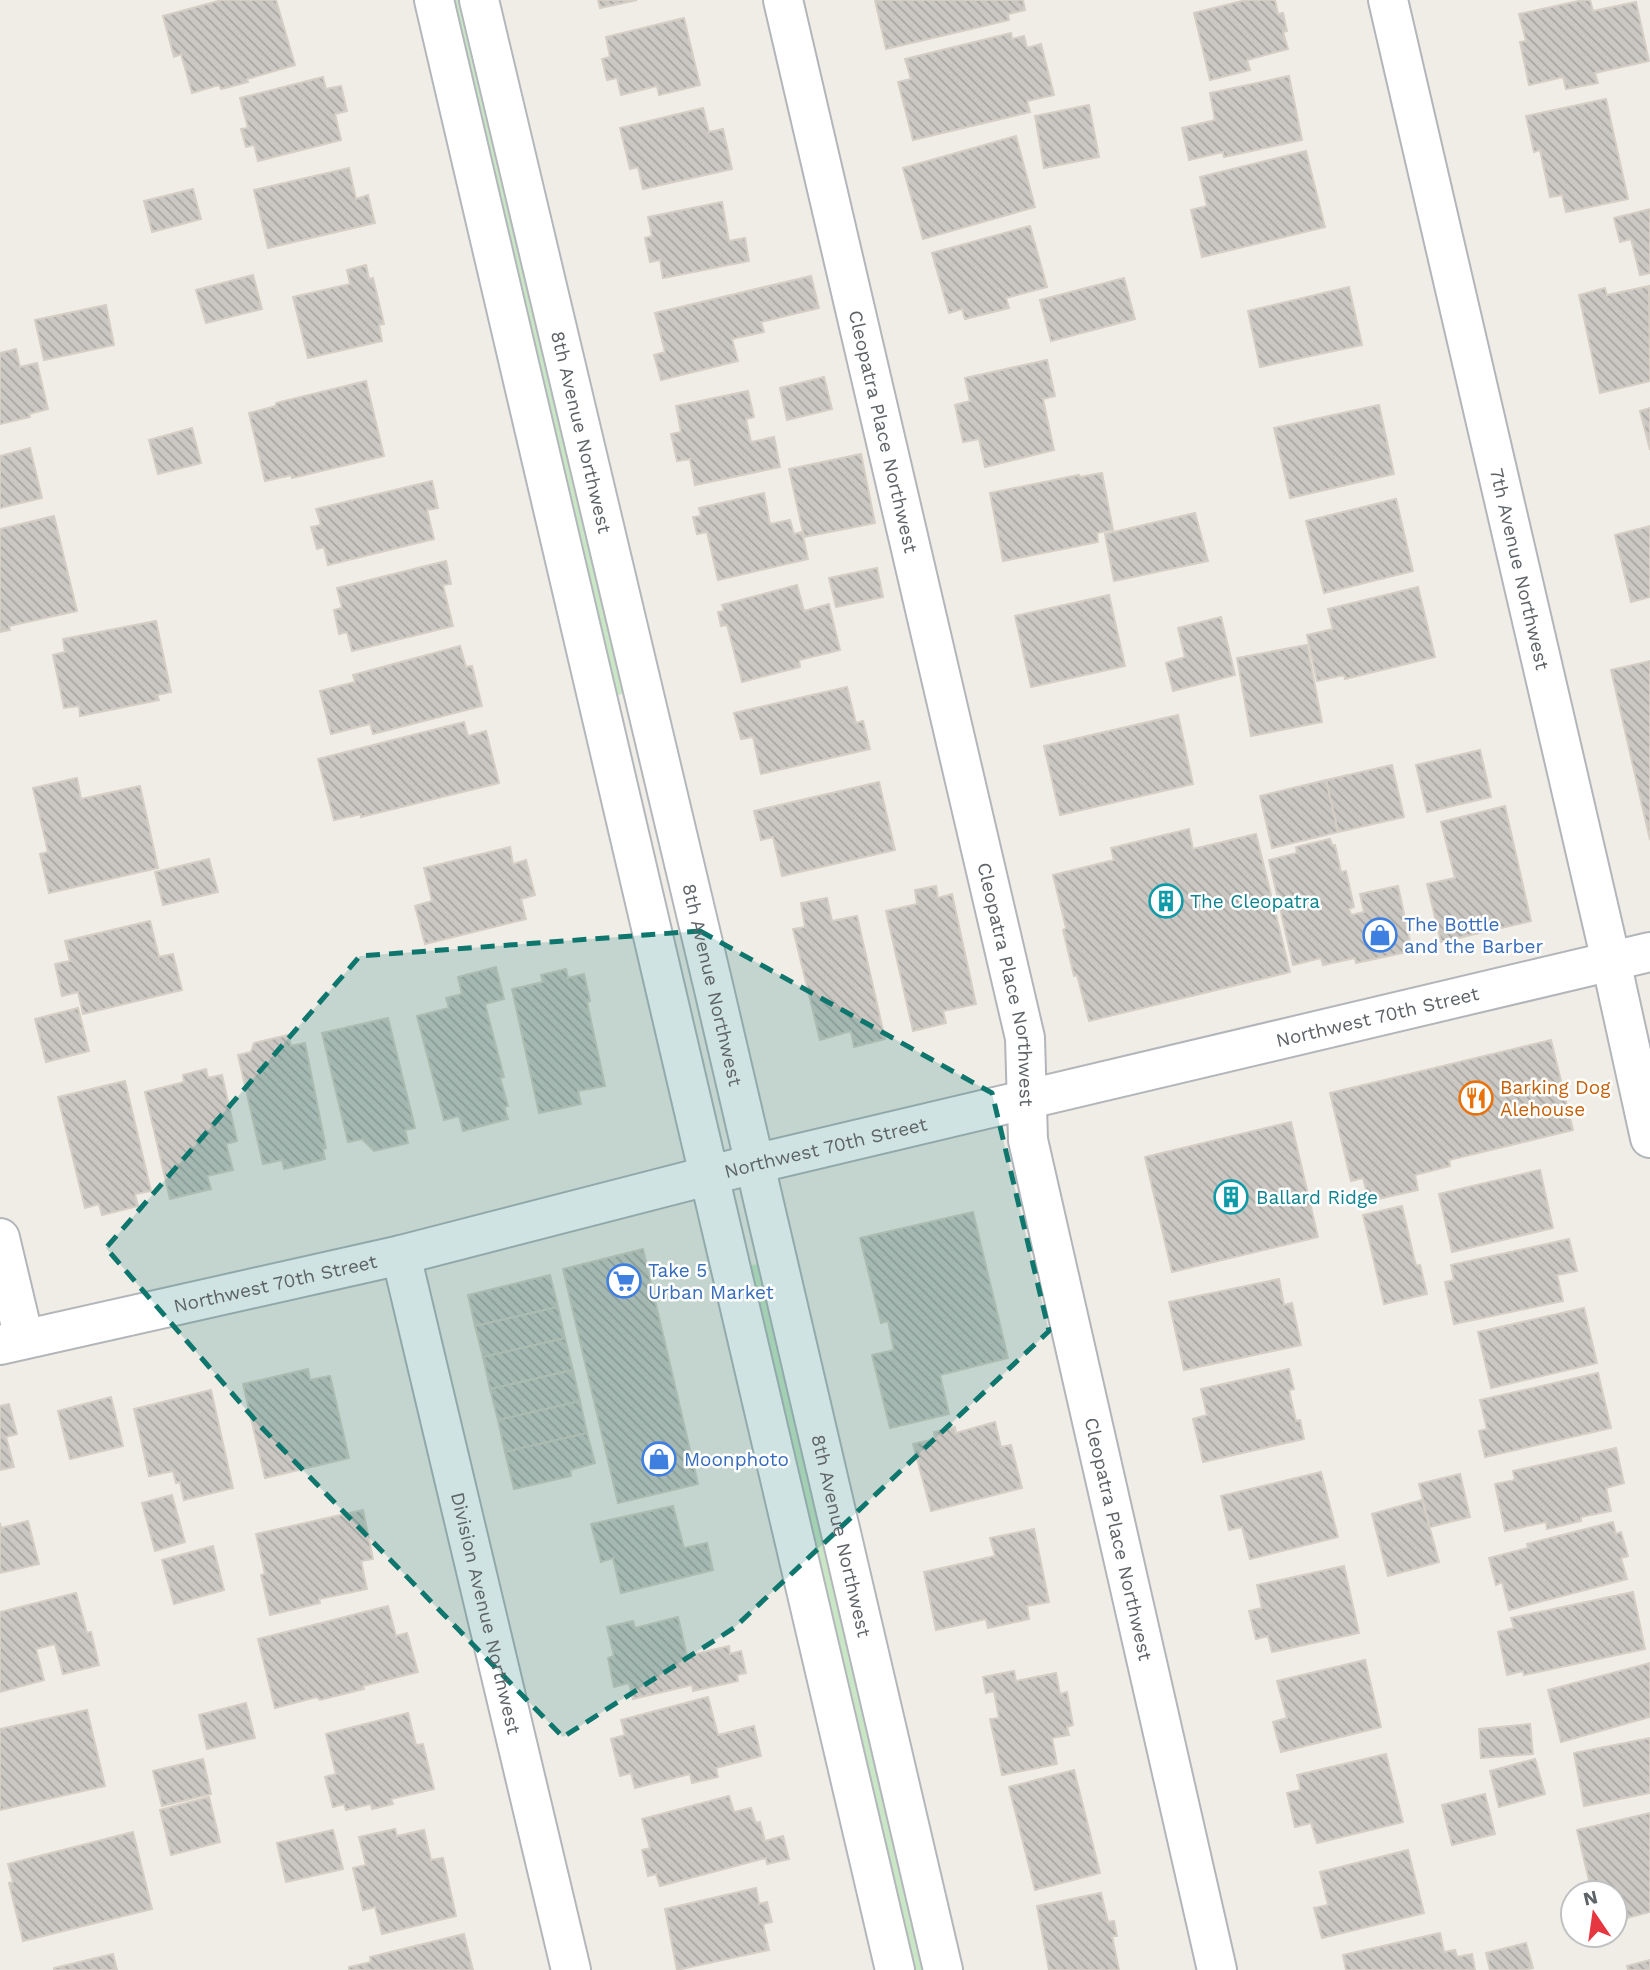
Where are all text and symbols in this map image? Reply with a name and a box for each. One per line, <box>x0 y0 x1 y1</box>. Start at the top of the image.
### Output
street label: Cleopatra Place Northwest <box>844 308 923 555</box>
street label: 8th Avenue Northwest <box>546 328 617 536</box>
street label: 7th Avenue Northwest <box>1485 466 1555 672</box>
street label: Cleopatra Place Northwest <box>973 860 1039 1107</box>
street label: 8th Avenue Northwest <box>678 881 748 1088</box>
building icon: The Cleopatra <box>1147 882 1185 920</box>
place label: The Cleopatra <box>1190 890 1320 913</box>
place label: The Bottle and the Barber <box>1404 913 1543 958</box>
shop icon: The Bottle and the Barber <box>1361 916 1399 954</box>
street label: Northwest 70th Street <box>1274 981 1481 1052</box>
place label: Barking Dog Alehouse <box>1500 1076 1611 1121</box>
restaurant icon: Barking Dog Alehouse <box>1457 1079 1495 1117</box>
street label: Northwest 70th Street <box>722 1112 929 1183</box>
building icon: Ballard Ridge <box>1212 1178 1250 1216</box>
place label: Ballard Ridge <box>1256 1186 1378 1209</box>
street label: Northwest 70th Street <box>171 1249 379 1317</box>
place label: Take 5 Urban Market <box>648 1259 774 1304</box>
supermarket icon: Take 5 Urban Market <box>605 1262 643 1300</box>
street label: Cleopatra Place Northwest <box>1080 1415 1158 1663</box>
street label: 8th Avenue Northwest <box>807 1432 876 1639</box>
shop icon: Moonphoto <box>640 1440 678 1478</box>
place label: Moonphoto <box>684 1448 789 1471</box>
street label: Division Avenue Northwest <box>446 1490 526 1736</box>
north arrow <box>1559 1879 1629 1949</box>
text: N <box>1581 1885 1600 1911</box>

